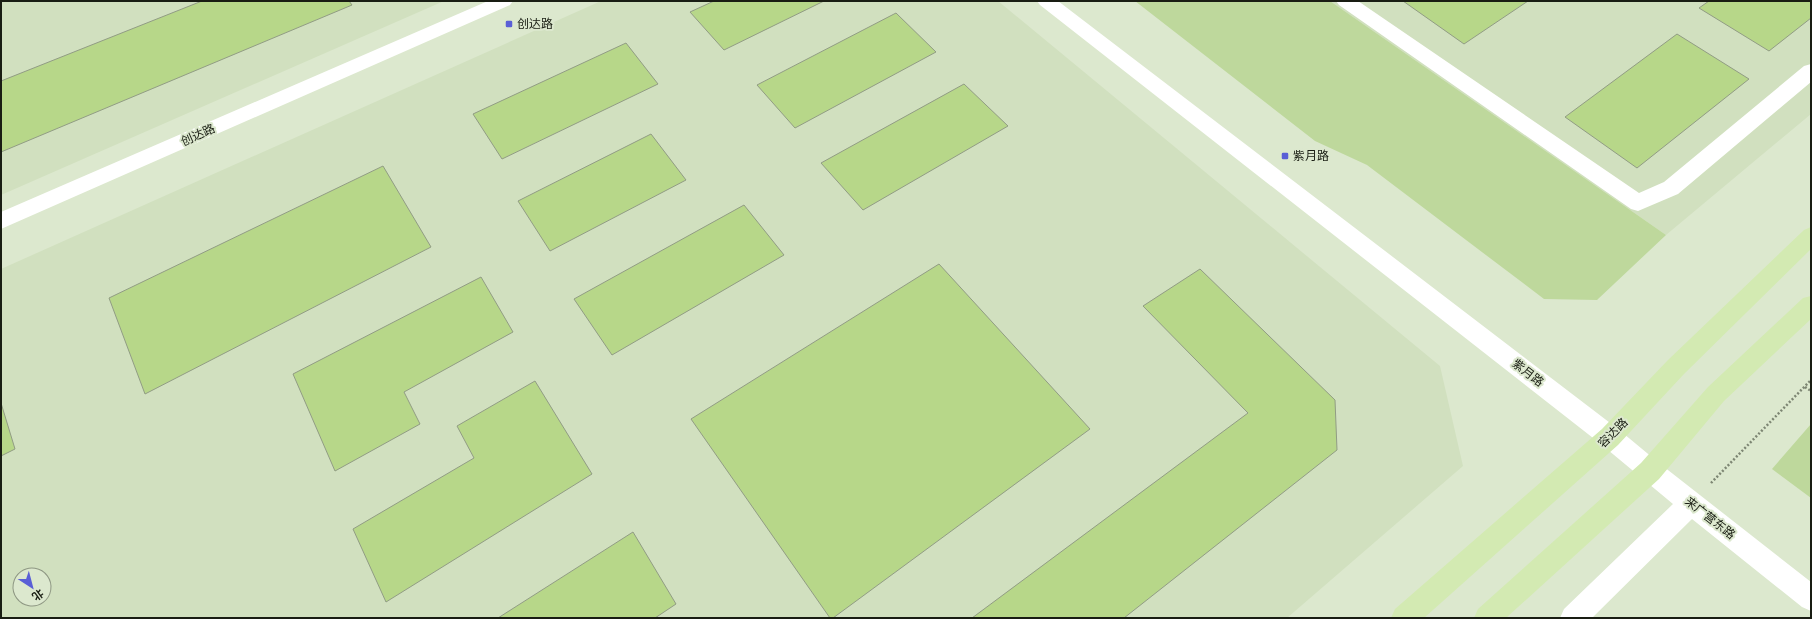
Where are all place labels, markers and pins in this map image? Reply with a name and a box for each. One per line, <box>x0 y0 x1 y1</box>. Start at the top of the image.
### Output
place label: 创达路 <box>517 17 553 31</box>
marker: 创达路 <box>504 19 514 29</box>
place label: 紫月路 <box>1293 149 1329 163</box>
marker: 紫月路 <box>1280 151 1290 161</box>

